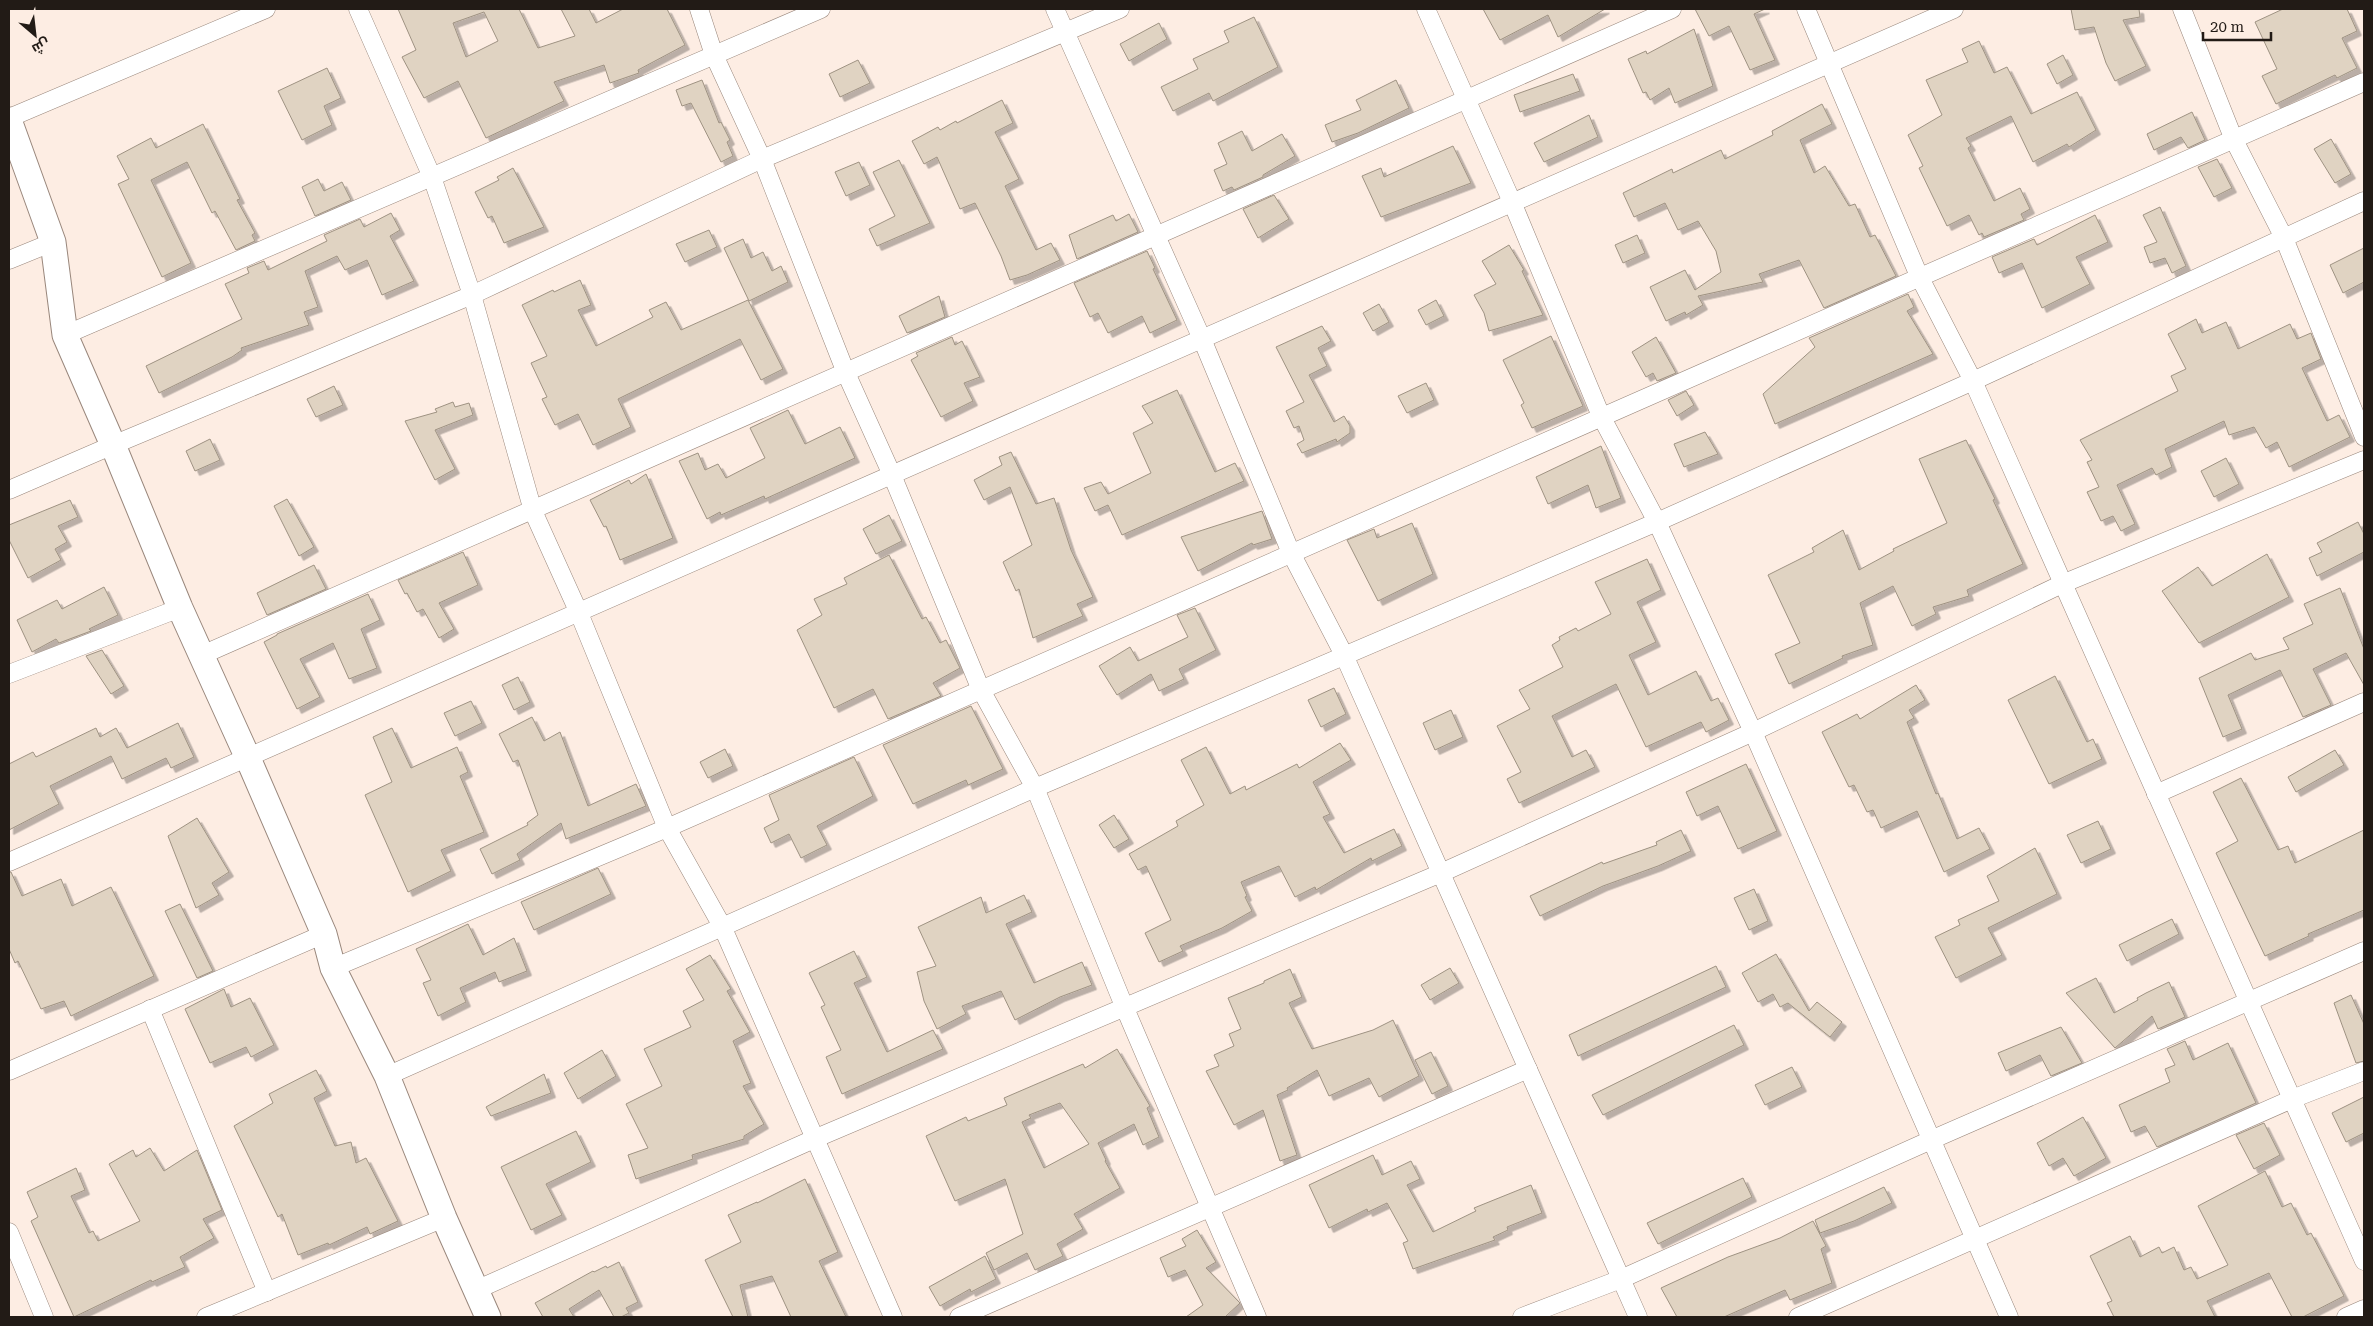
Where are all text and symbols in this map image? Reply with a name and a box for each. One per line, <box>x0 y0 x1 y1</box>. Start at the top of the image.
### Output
north arrow <box>10 10 60 60</box>
scale bar <box>2203 10 2270 42</box>
text: 20 m <box>2210 18 2245 36</box>
text: ش <box>29 34 53 58</box>

